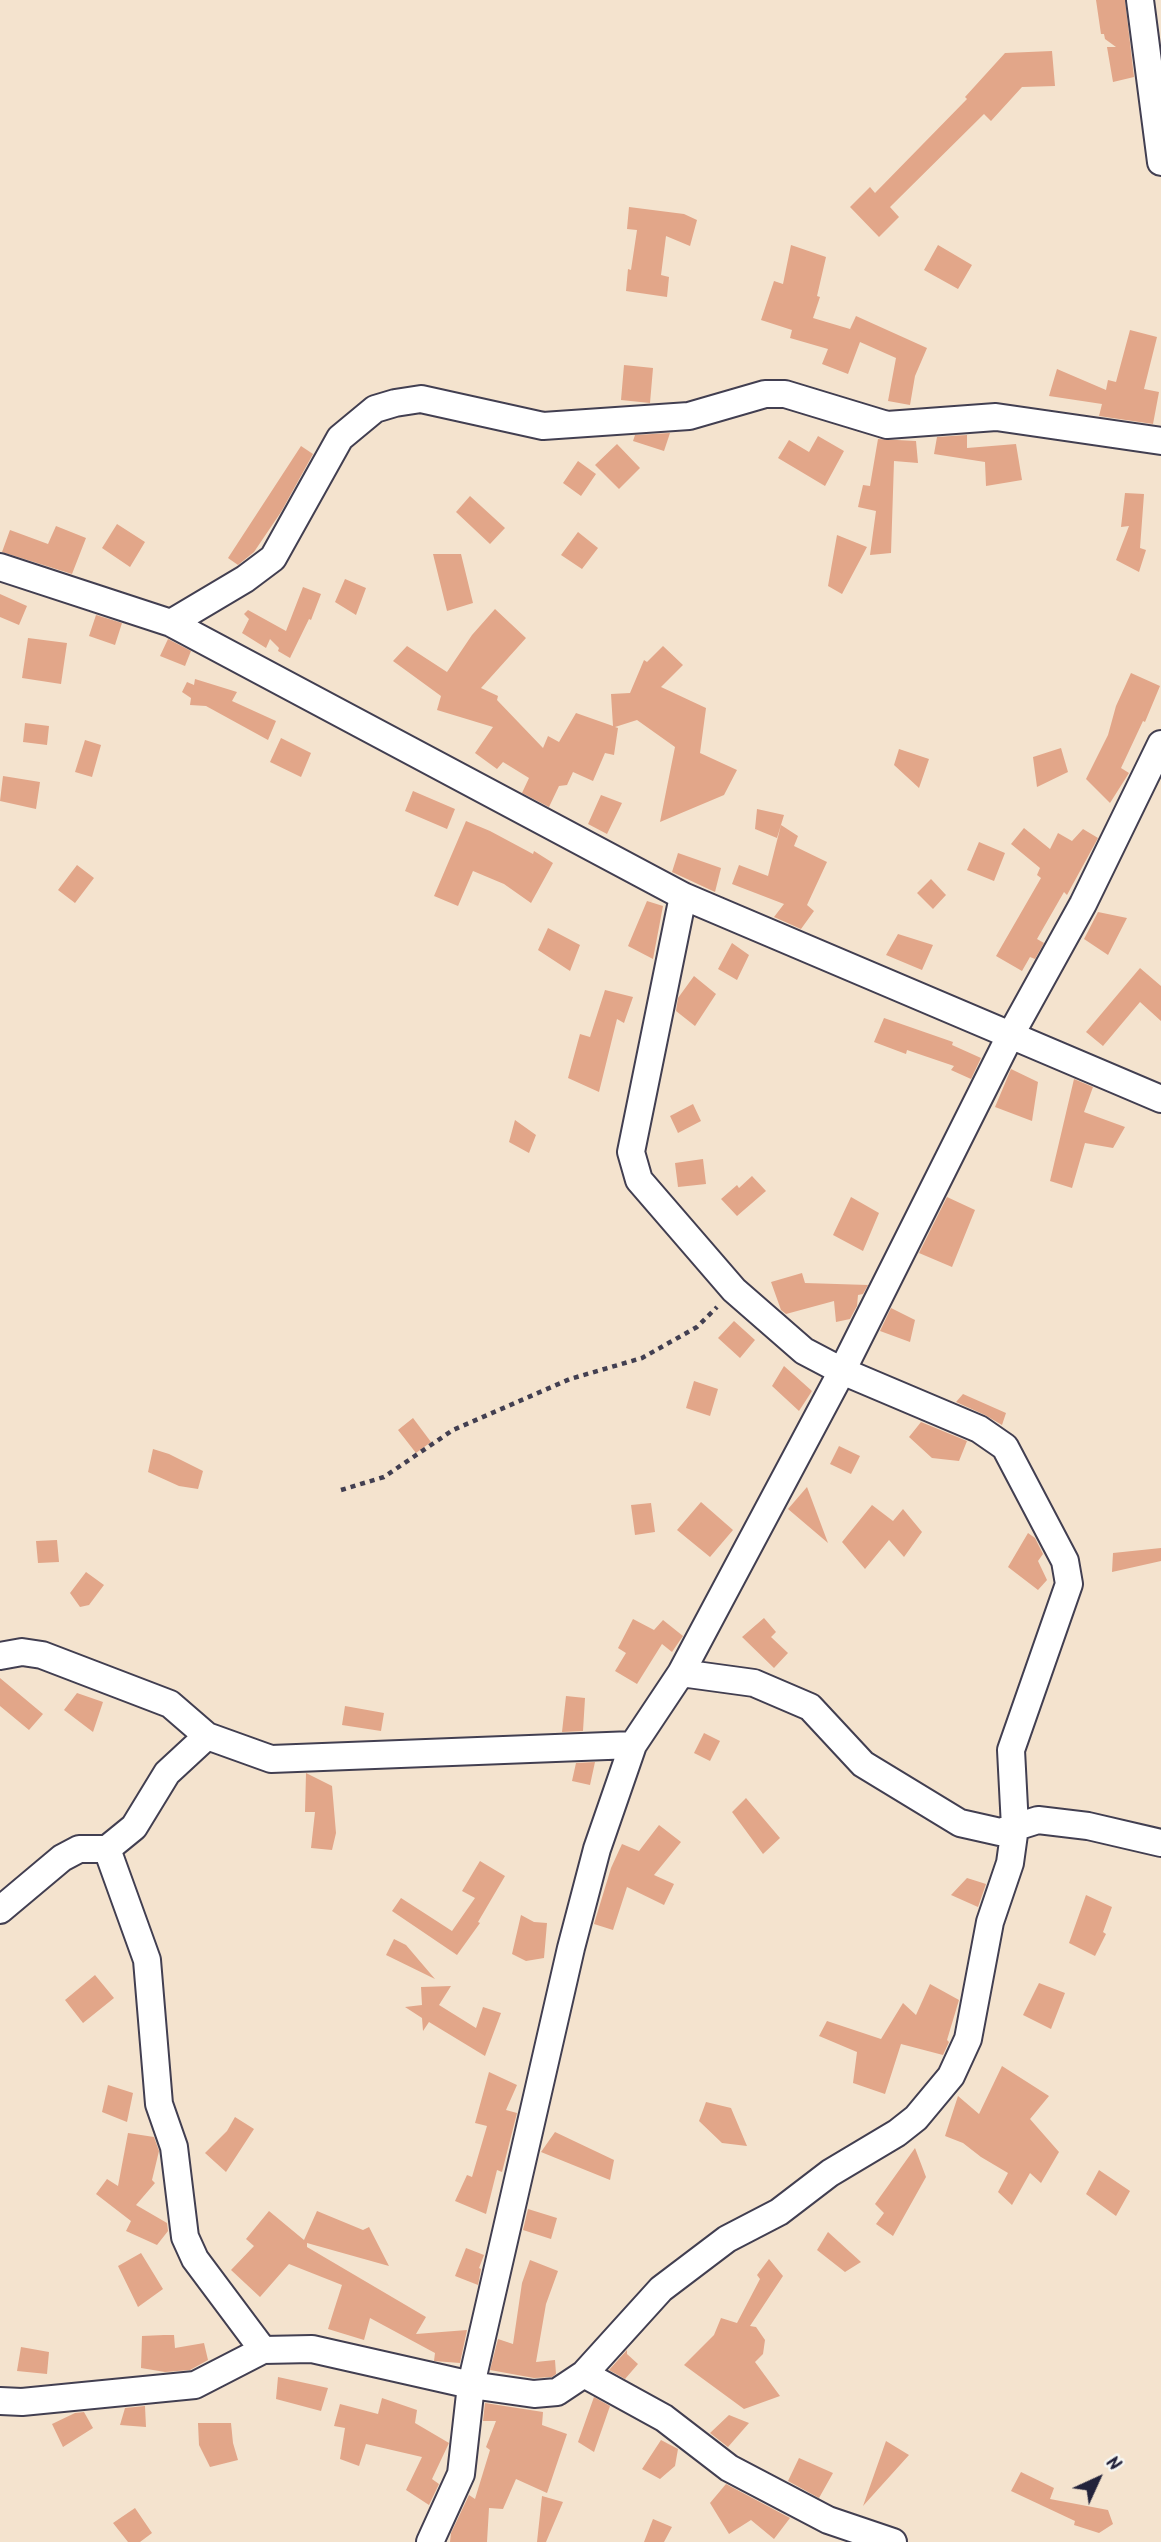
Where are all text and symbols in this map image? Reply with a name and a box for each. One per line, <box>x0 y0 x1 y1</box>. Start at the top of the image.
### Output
north arrow <box>1063 2444 1133 2514</box>
text: N <box>1098 2449 1128 2479</box>

